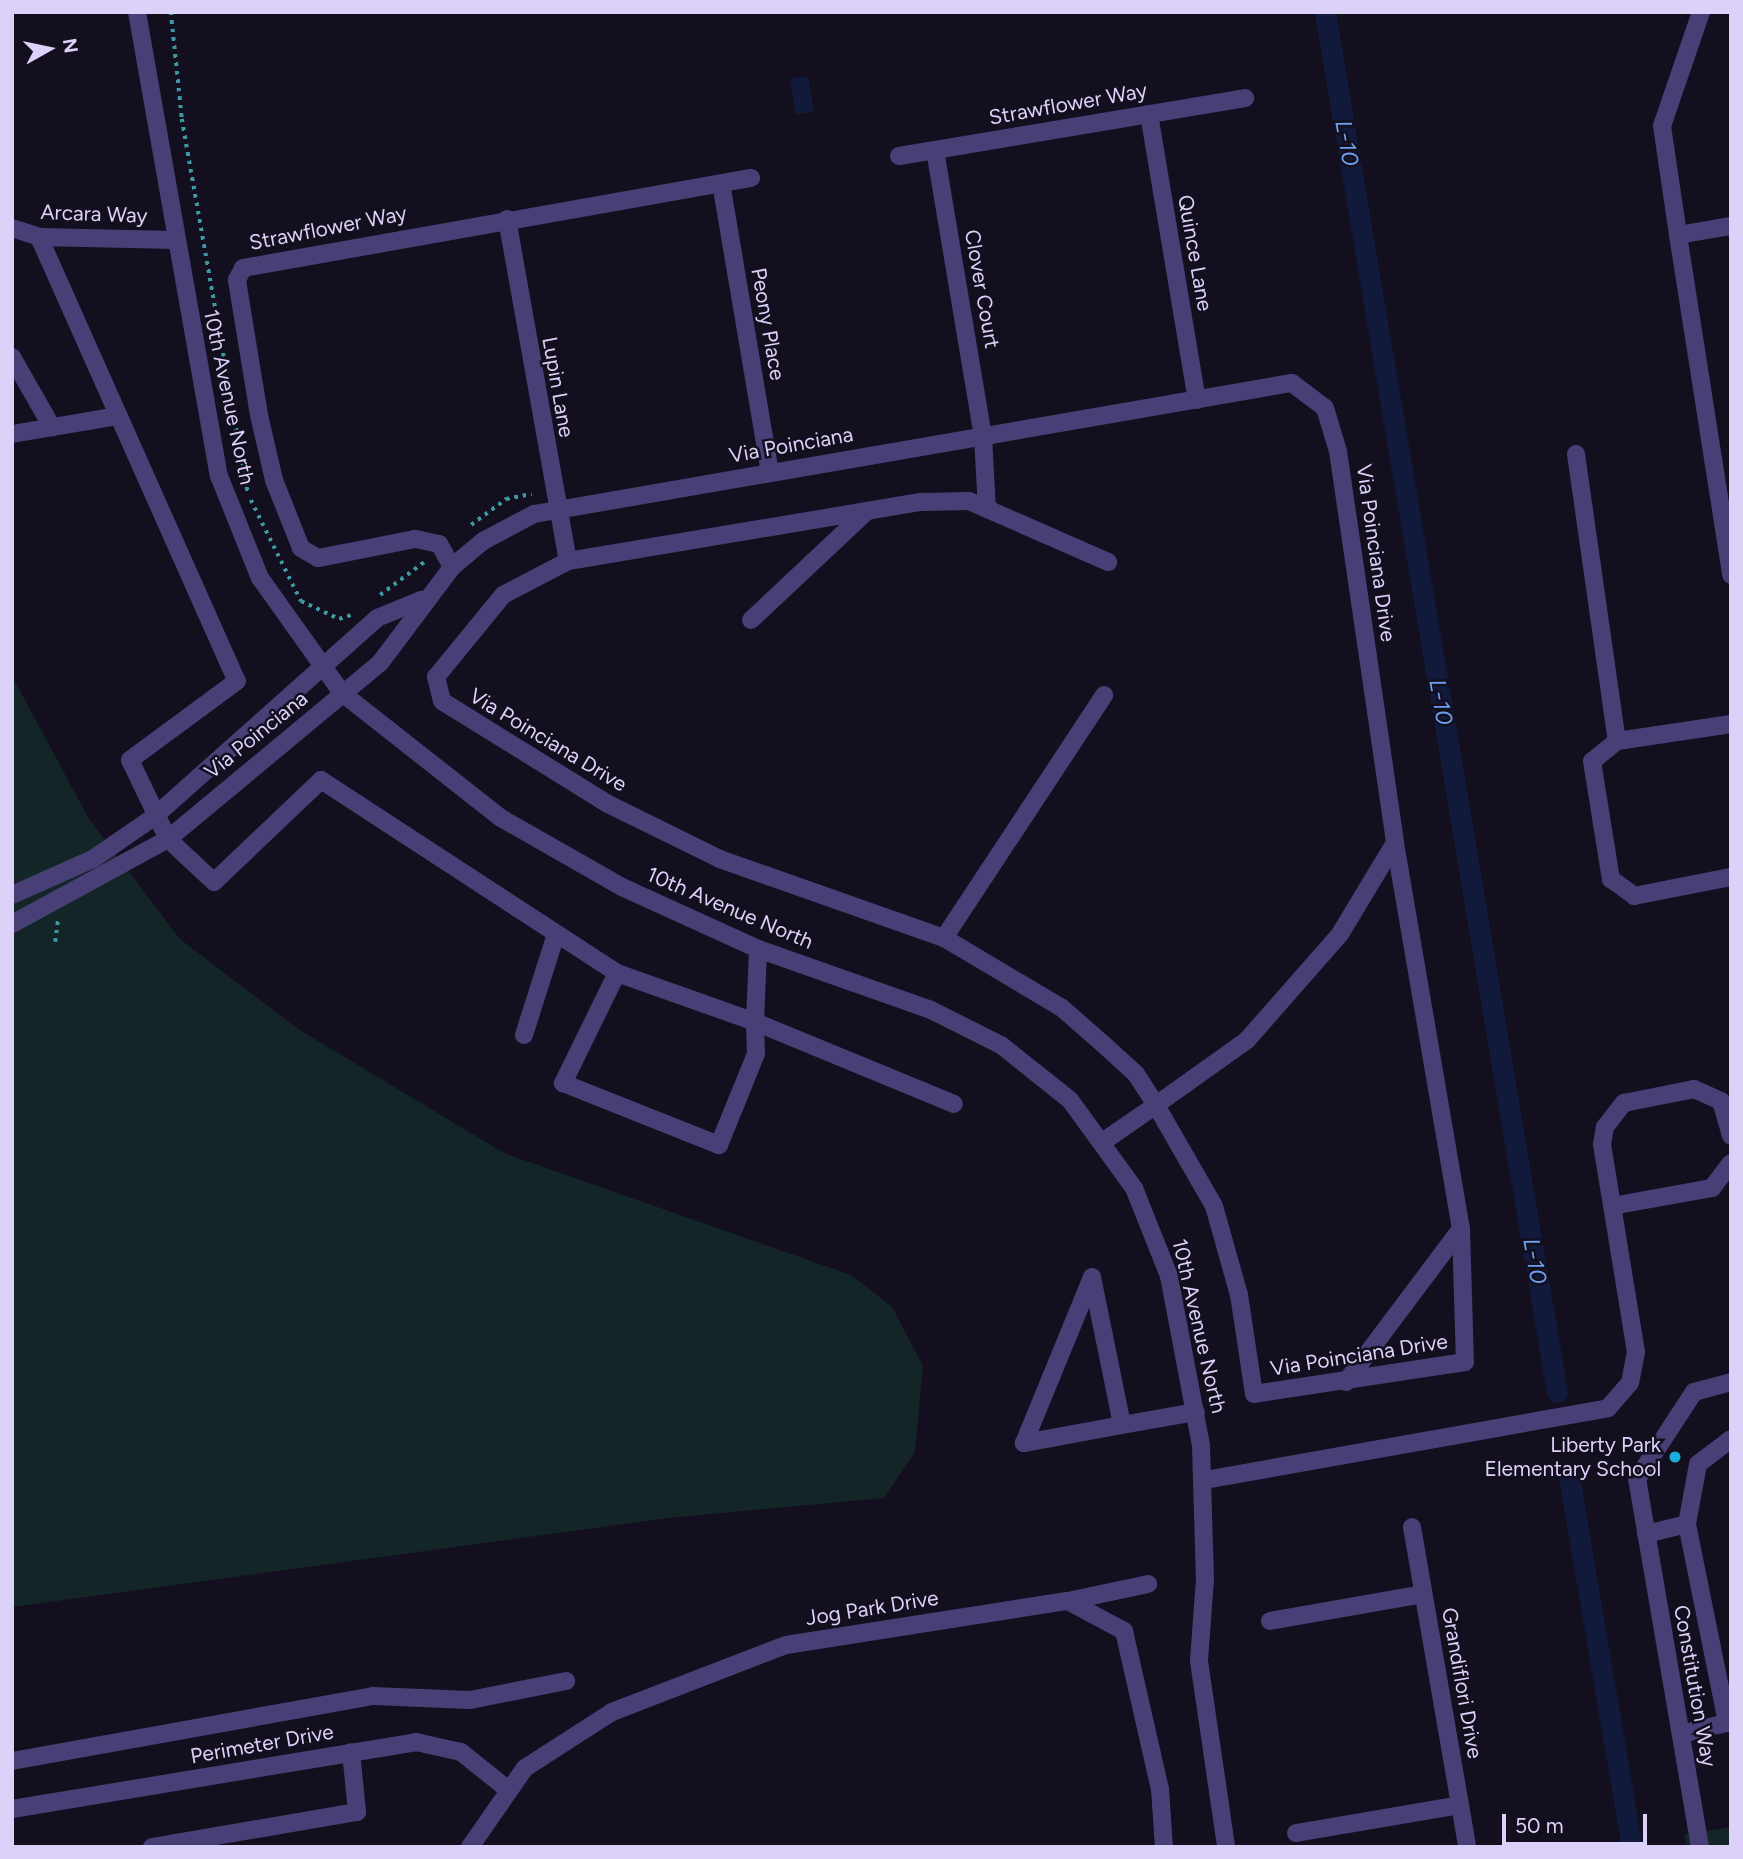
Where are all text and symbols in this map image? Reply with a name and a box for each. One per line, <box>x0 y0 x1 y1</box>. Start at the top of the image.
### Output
north arrow <box>14 14 84 84</box>
text: N <box>58 37 83 55</box>
street label: Strawflower Way <box>987 78 1149 130</box>
water label: L-10 <box>1329 118 1365 168</box>
street label: Quince Lane <box>1172 193 1218 313</box>
street label: Arcara Way <box>40 200 148 228</box>
street label: Strawflower Way <box>247 200 409 256</box>
street label: Clover Court <box>959 228 1005 350</box>
street label: Peony Place <box>746 266 790 382</box>
street label: 10th Avenue North <box>198 307 260 487</box>
street label: Lupin Lane <box>537 335 579 439</box>
street label: Via Poinciana <box>727 422 855 468</box>
street label: Via Poinciana Drive <box>1351 463 1401 643</box>
water label: L-10 <box>1423 677 1459 727</box>
street label: Via Poinciana Drive <box>465 683 631 797</box>
street label: Via Poinciana <box>199 686 313 784</box>
street label: 10th Avenue North <box>643 862 817 954</box>
street label: 10th Avenue North <box>1167 1236 1231 1416</box>
water label: L-10 <box>1517 1236 1553 1286</box>
street label: Via Poinciana Drive <box>1269 1329 1449 1381</box>
place label: Liberty Park Elementary School <box>1485 1432 1661 1482</box>
marker: Liberty Park Elementary School <box>1667 1449 1683 1465</box>
street label: Jog Park Drive <box>804 1585 940 1631</box>
street label: Constitution Way <box>1668 1603 1722 1769</box>
street label: Grandiflori Drive <box>1436 1606 1488 1760</box>
street label: Perimeter Drive <box>188 1719 336 1769</box>
scale bar <box>1505 1800 1650 1844</box>
text: 50 m <box>1515 1813 1564 1838</box>

